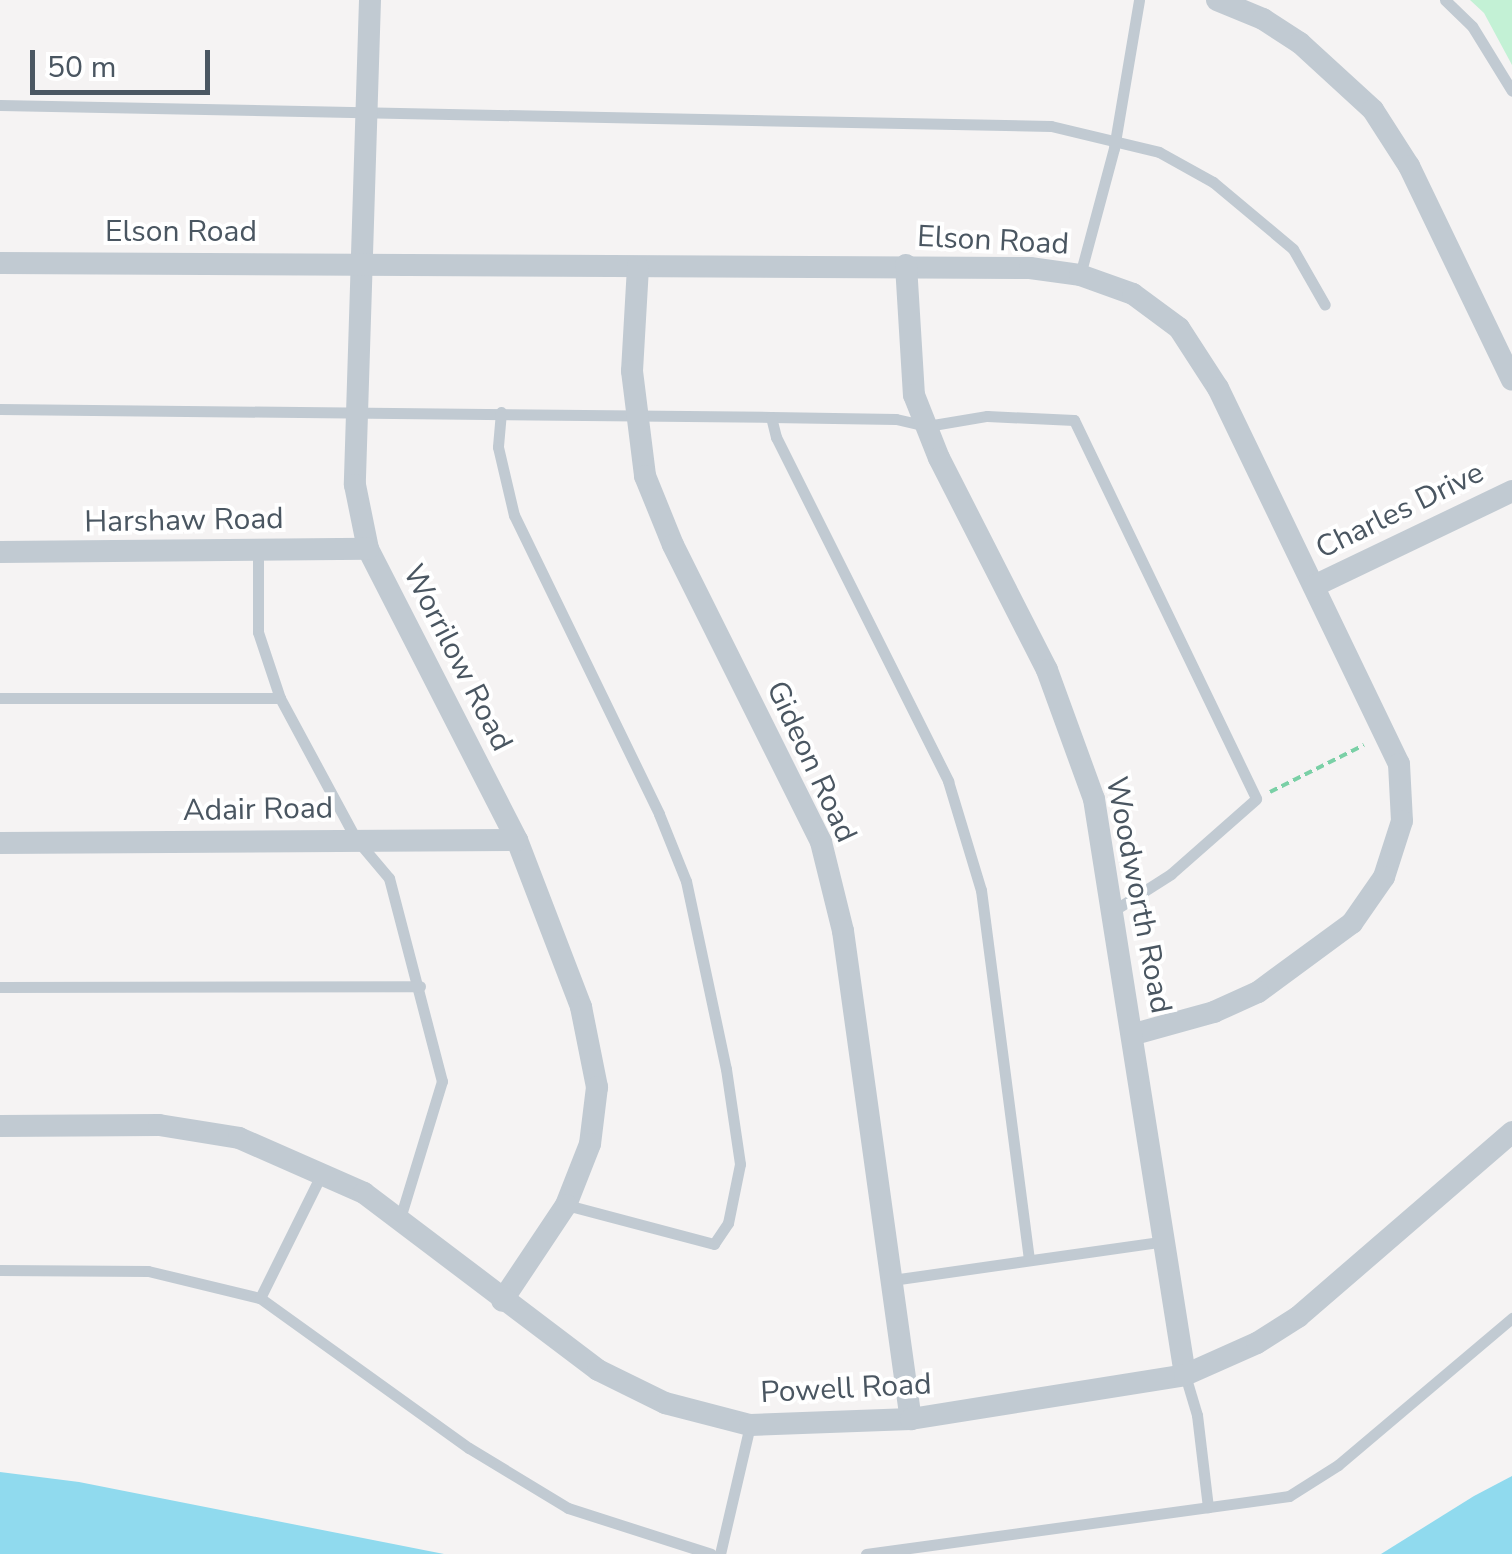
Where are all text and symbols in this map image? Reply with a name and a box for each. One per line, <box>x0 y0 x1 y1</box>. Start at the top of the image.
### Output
scale bar <box>35 30 215 92</box>
text: 50 m <box>47 47 116 88</box>
street label: Elson Road <box>105 214 257 250</box>
street label: Elson Road <box>916 219 1070 263</box>
street label: Charles Drive <box>1310 455 1490 567</box>
street label: Harshaw Road <box>84 501 284 541</box>
street label: Worrilow Road <box>395 559 519 757</box>
street label: Gideon Road <box>758 676 864 848</box>
street label: Woodworth Road <box>1097 774 1179 1016</box>
street label: Adair Road <box>183 791 333 829</box>
street label: Powell Road <box>760 1367 932 1411</box>

